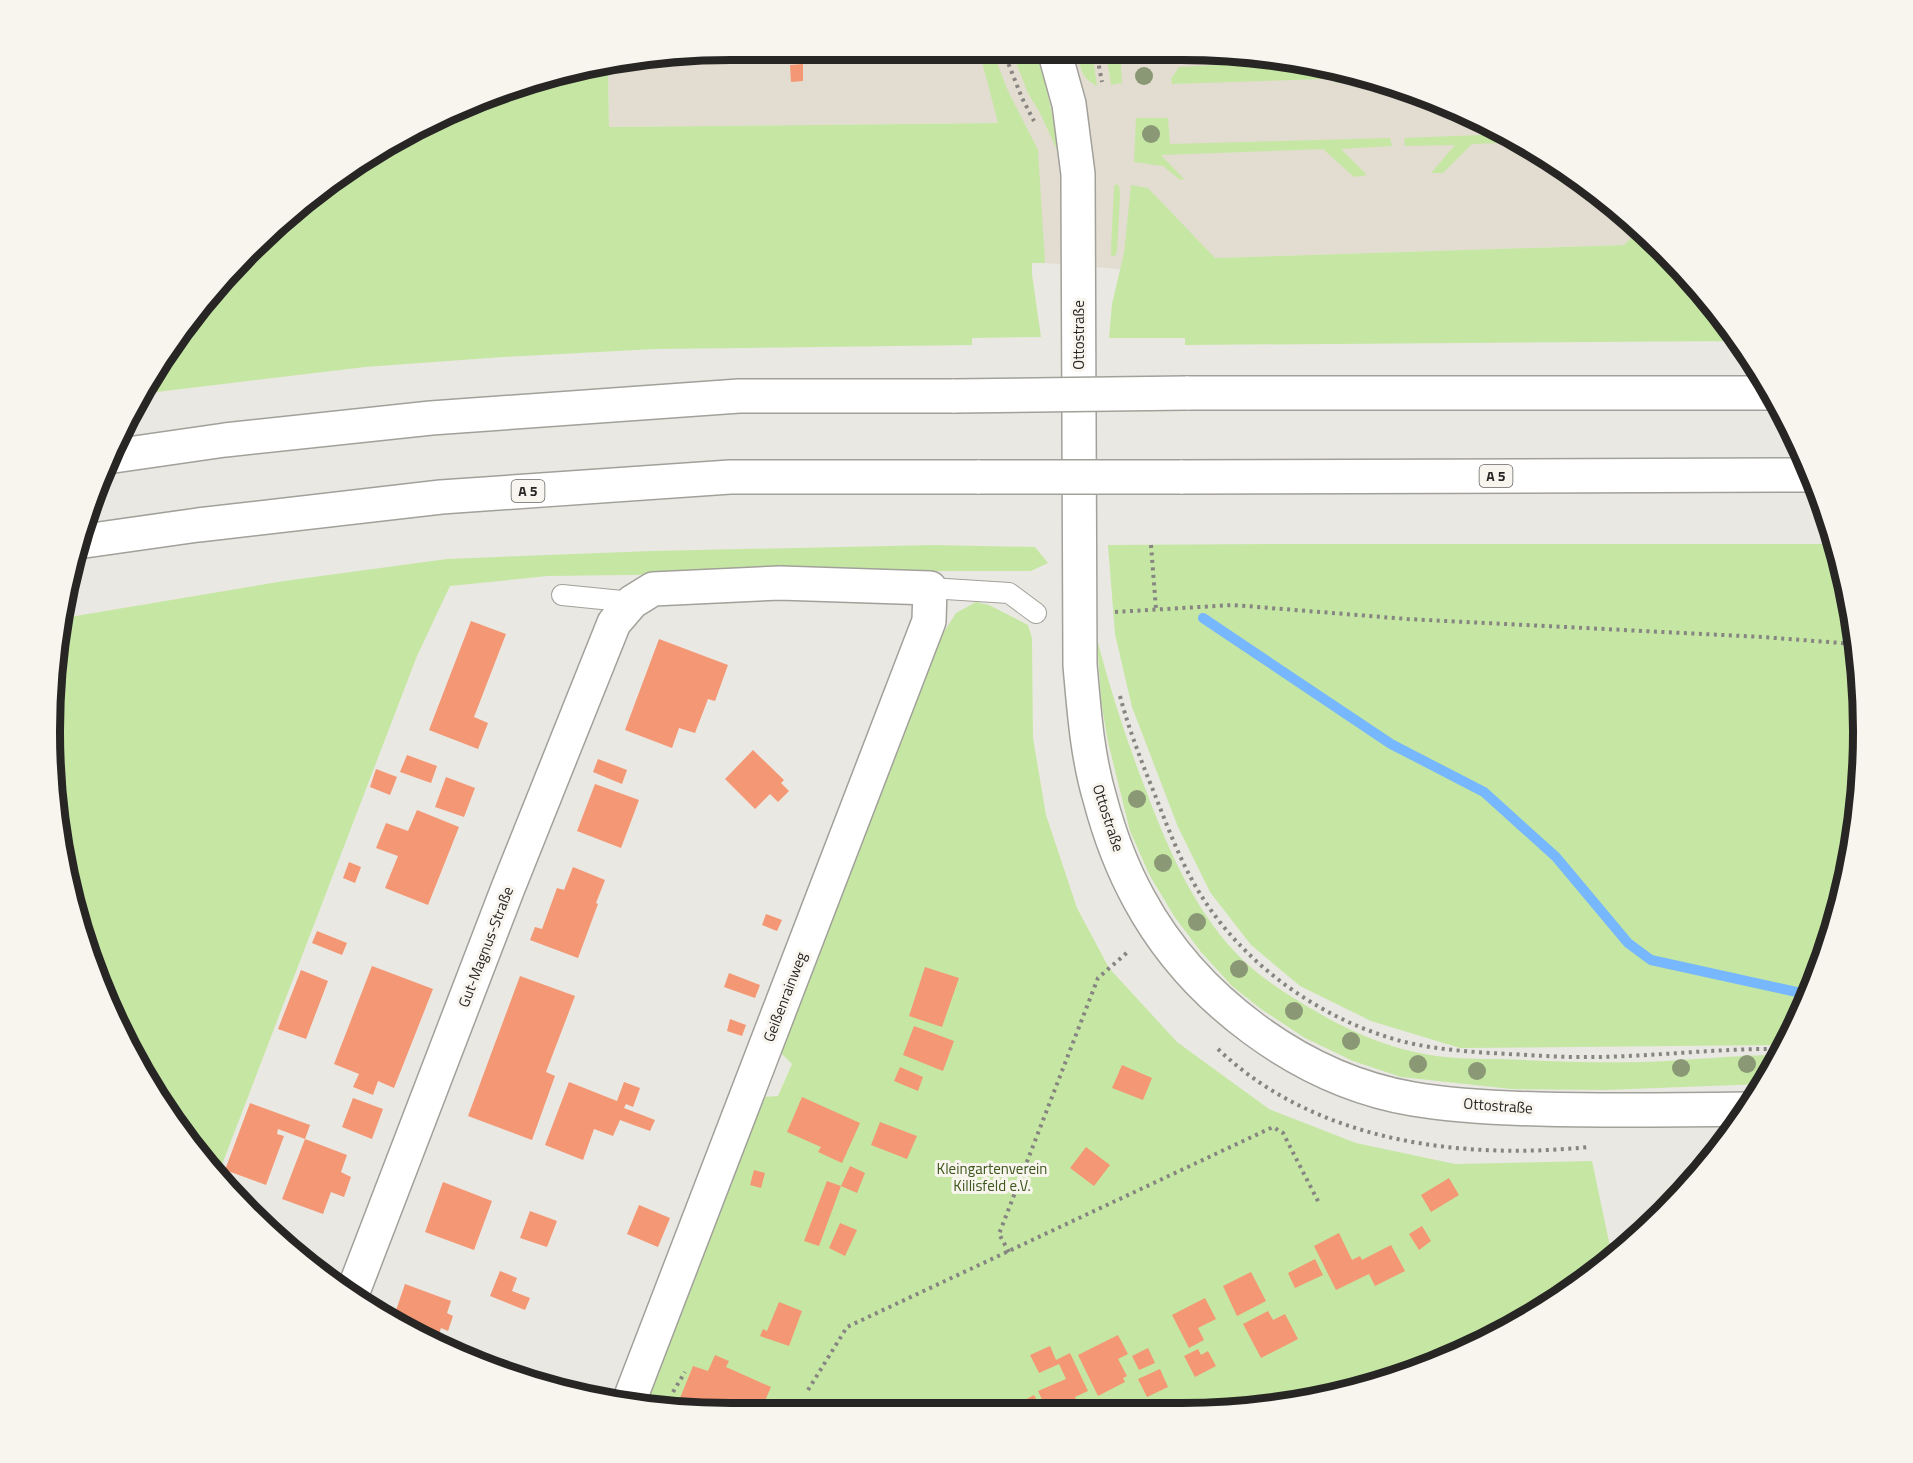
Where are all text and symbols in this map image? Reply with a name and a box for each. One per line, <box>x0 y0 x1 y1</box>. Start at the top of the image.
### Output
street label: Ottostraße <box>1067 300 1090 370</box>
road number: A 5 <box>1480 465 1512 487</box>
road number: A 5 <box>512 480 544 502</box>
street label: Ottostraße <box>1087 781 1130 854</box>
street label: Gut-Magnus-Straße <box>452 883 519 1011</box>
street label: Geißenrainweg <box>757 948 812 1045</box>
street label: Ottostraße <box>1463 1092 1533 1119</box>
park label: Kleingartenverein Killisfeld e.V. <box>937 1157 1047 1197</box>

